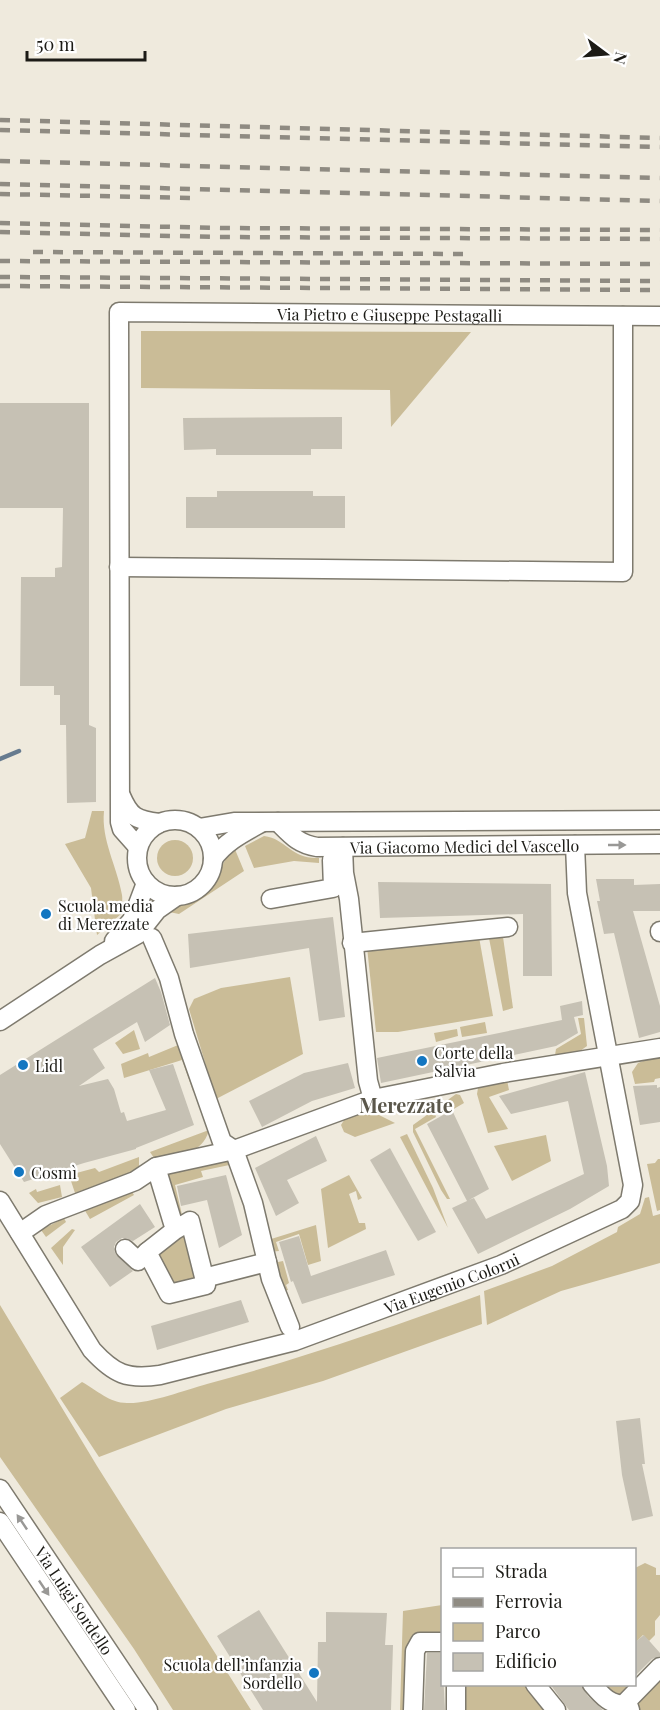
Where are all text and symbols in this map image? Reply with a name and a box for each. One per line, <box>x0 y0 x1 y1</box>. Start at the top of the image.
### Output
scale bar <box>27 24 146 62</box>
north arrow <box>576 24 636 84</box>
text: 50 m <box>36 32 75 56</box>
text: N <box>609 50 633 67</box>
street label: Via Pietro e Giuseppe Pestagalli <box>276 303 503 325</box>
street label: Via Giacomo Medici del Vascello <box>349 834 580 857</box>
one-way arrow <box>608 840 627 850</box>
place label: Scuola media di Merezzate <box>58 895 153 934</box>
marker: Scuola media di Merezzate <box>39 907 53 921</box>
place label: Corte della Salvia <box>434 1042 513 1081</box>
marker: Corte della Salvia <box>415 1054 429 1068</box>
place label: Lidl <box>35 1055 63 1076</box>
marker: Lidl <box>16 1058 30 1072</box>
district label: Merezzate <box>359 1091 453 1118</box>
place label: Cosmì <box>31 1162 77 1183</box>
marker: Cosmì <box>12 1165 26 1179</box>
street label: Via Eugenio Colorni <box>380 1248 523 1318</box>
one-way arrow <box>17 1514 28 1530</box>
street label: Via Luigi Sordello <box>30 1541 118 1659</box>
legend <box>441 1548 636 1686</box>
text: Strada <box>495 1559 548 1583</box>
one-way arrow <box>38 1579 50 1595</box>
text: Ferrovia <box>495 1589 562 1613</box>
text: Parco <box>495 1619 541 1643</box>
text: Edificio <box>495 1649 557 1673</box>
place label: Scuola dell’infanzia Sordello <box>164 1654 302 1693</box>
marker: Scuola dell’infanzia Sordello <box>307 1666 321 1680</box>

